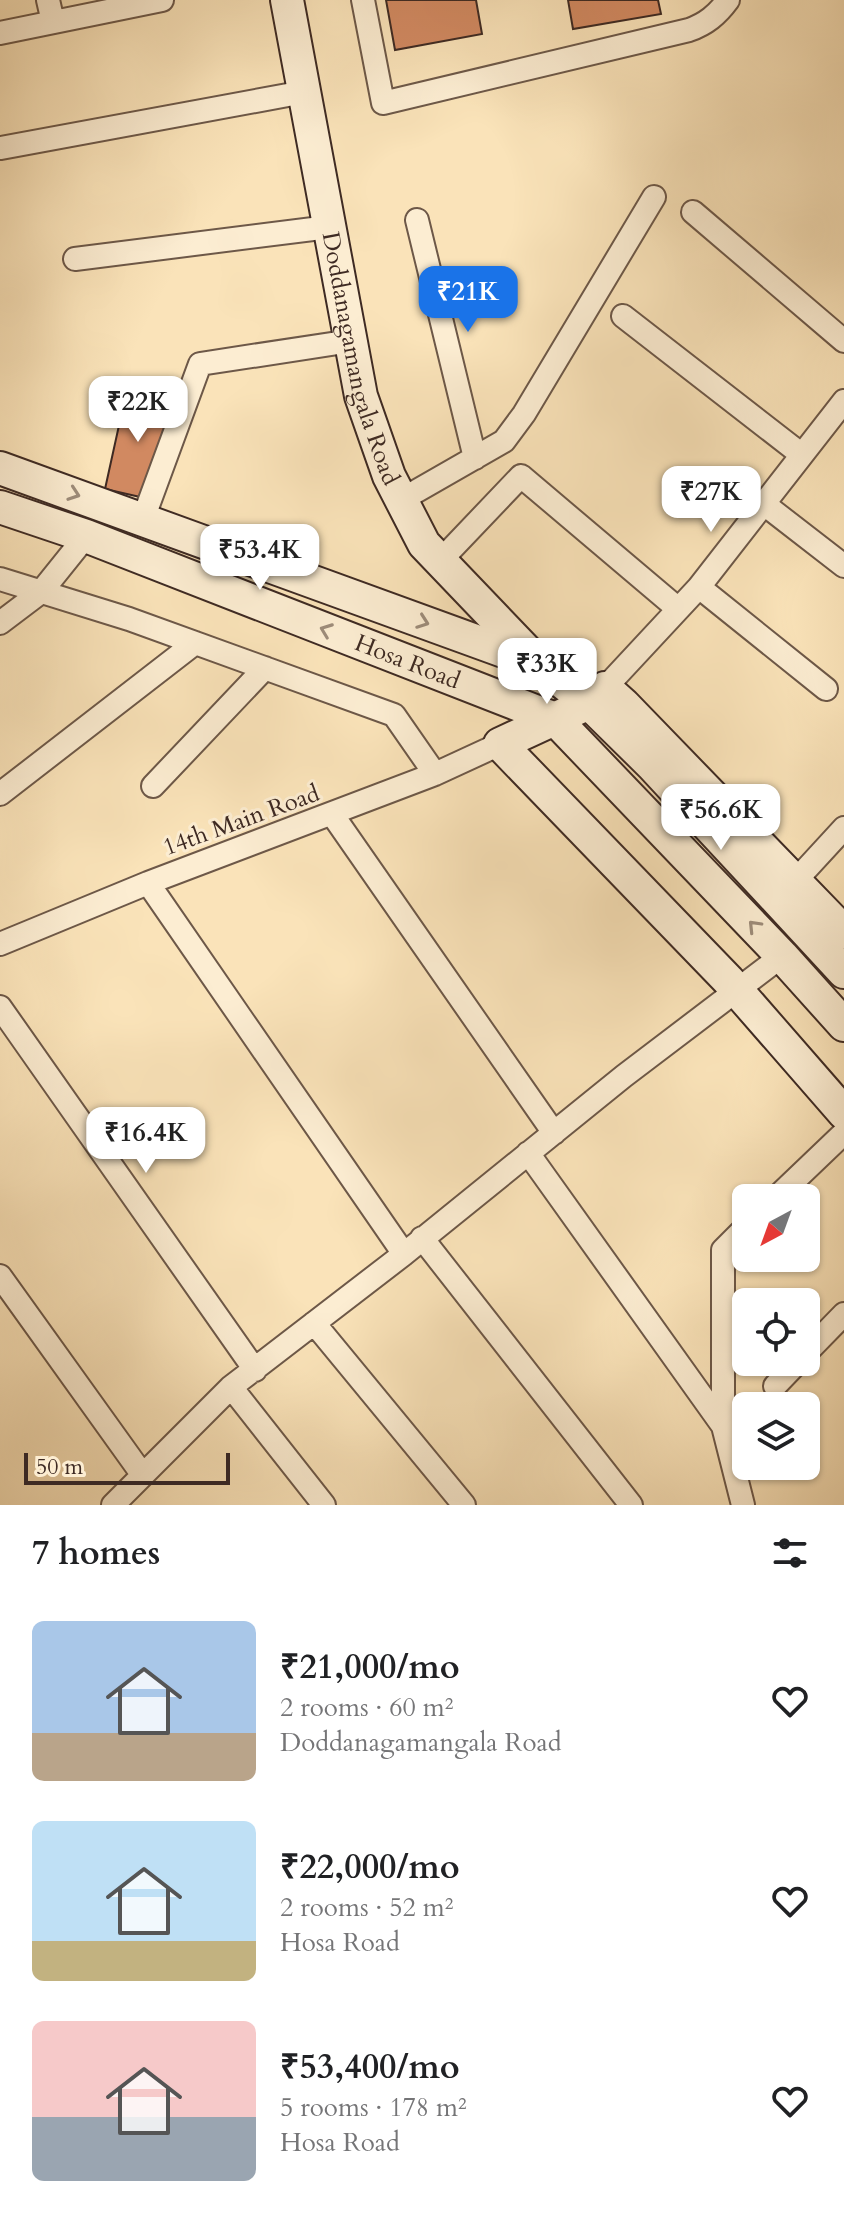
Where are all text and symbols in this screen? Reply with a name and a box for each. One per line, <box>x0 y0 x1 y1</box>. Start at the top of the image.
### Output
street label: Doddanagamangala Road <box>314 229 407 491</box>
pin: ₹21K <box>421 266 515 334</box>
text: ₹21K <box>437 274 499 309</box>
pin: ₹22K <box>91 376 185 444</box>
text: ₹22K <box>107 384 169 419</box>
pin: ₹27K <box>664 466 758 534</box>
text: ₹27K <box>680 474 742 509</box>
one-way arrow <box>66 484 80 500</box>
pin: ₹53.4K <box>195 524 325 592</box>
text: ₹53.4K <box>218 532 302 567</box>
one-way arrow <box>415 612 429 628</box>
one-way arrow <box>320 623 334 640</box>
street label: Hosa Road <box>350 626 465 698</box>
pin: ₹33K <box>500 638 594 706</box>
text: ₹33K <box>516 646 578 681</box>
street label: 14th Main Road <box>158 777 324 864</box>
pin: ₹56.6K <box>656 784 786 852</box>
text: ₹56.6K <box>679 792 763 827</box>
one-way arrow <box>748 921 763 935</box>
pin: ₹16.4K <box>81 1107 211 1175</box>
text: ₹16.4K <box>104 1115 188 1150</box>
north arrow <box>732 1184 820 1272</box>
map controls <box>732 1184 820 1480</box>
button: locate <box>732 1288 820 1376</box>
button: layers <box>732 1392 820 1480</box>
scale bar <box>24 1449 230 1485</box>
text: 50 m <box>36 1452 83 1482</box>
text: 7 homes <box>32 1530 160 1576</box>
icon: filters <box>768 1531 812 1575</box>
text: ₹21,000/mo <box>280 1644 460 1690</box>
icon: home <box>96 1653 192 1749</box>
icon: heart <box>768 1679 812 1723</box>
text: 2 rooms · 60 m² <box>280 1690 453 1725</box>
text: Doddanagamangala Road <box>280 1725 562 1760</box>
text: ₹22,000/mo <box>280 1844 460 1890</box>
icon: home <box>96 1853 192 1949</box>
icon: heart <box>768 1879 812 1923</box>
text: 2 rooms · 52 m² <box>280 1890 453 1925</box>
text: Hosa Road <box>280 1925 400 1960</box>
text: ₹53,400/mo <box>280 2044 460 2090</box>
icon: home <box>96 2053 192 2149</box>
icon: heart <box>768 2079 812 2123</box>
text: 5 rooms · 178 m² <box>280 2090 467 2125</box>
text: Hosa Road <box>280 2125 400 2160</box>

